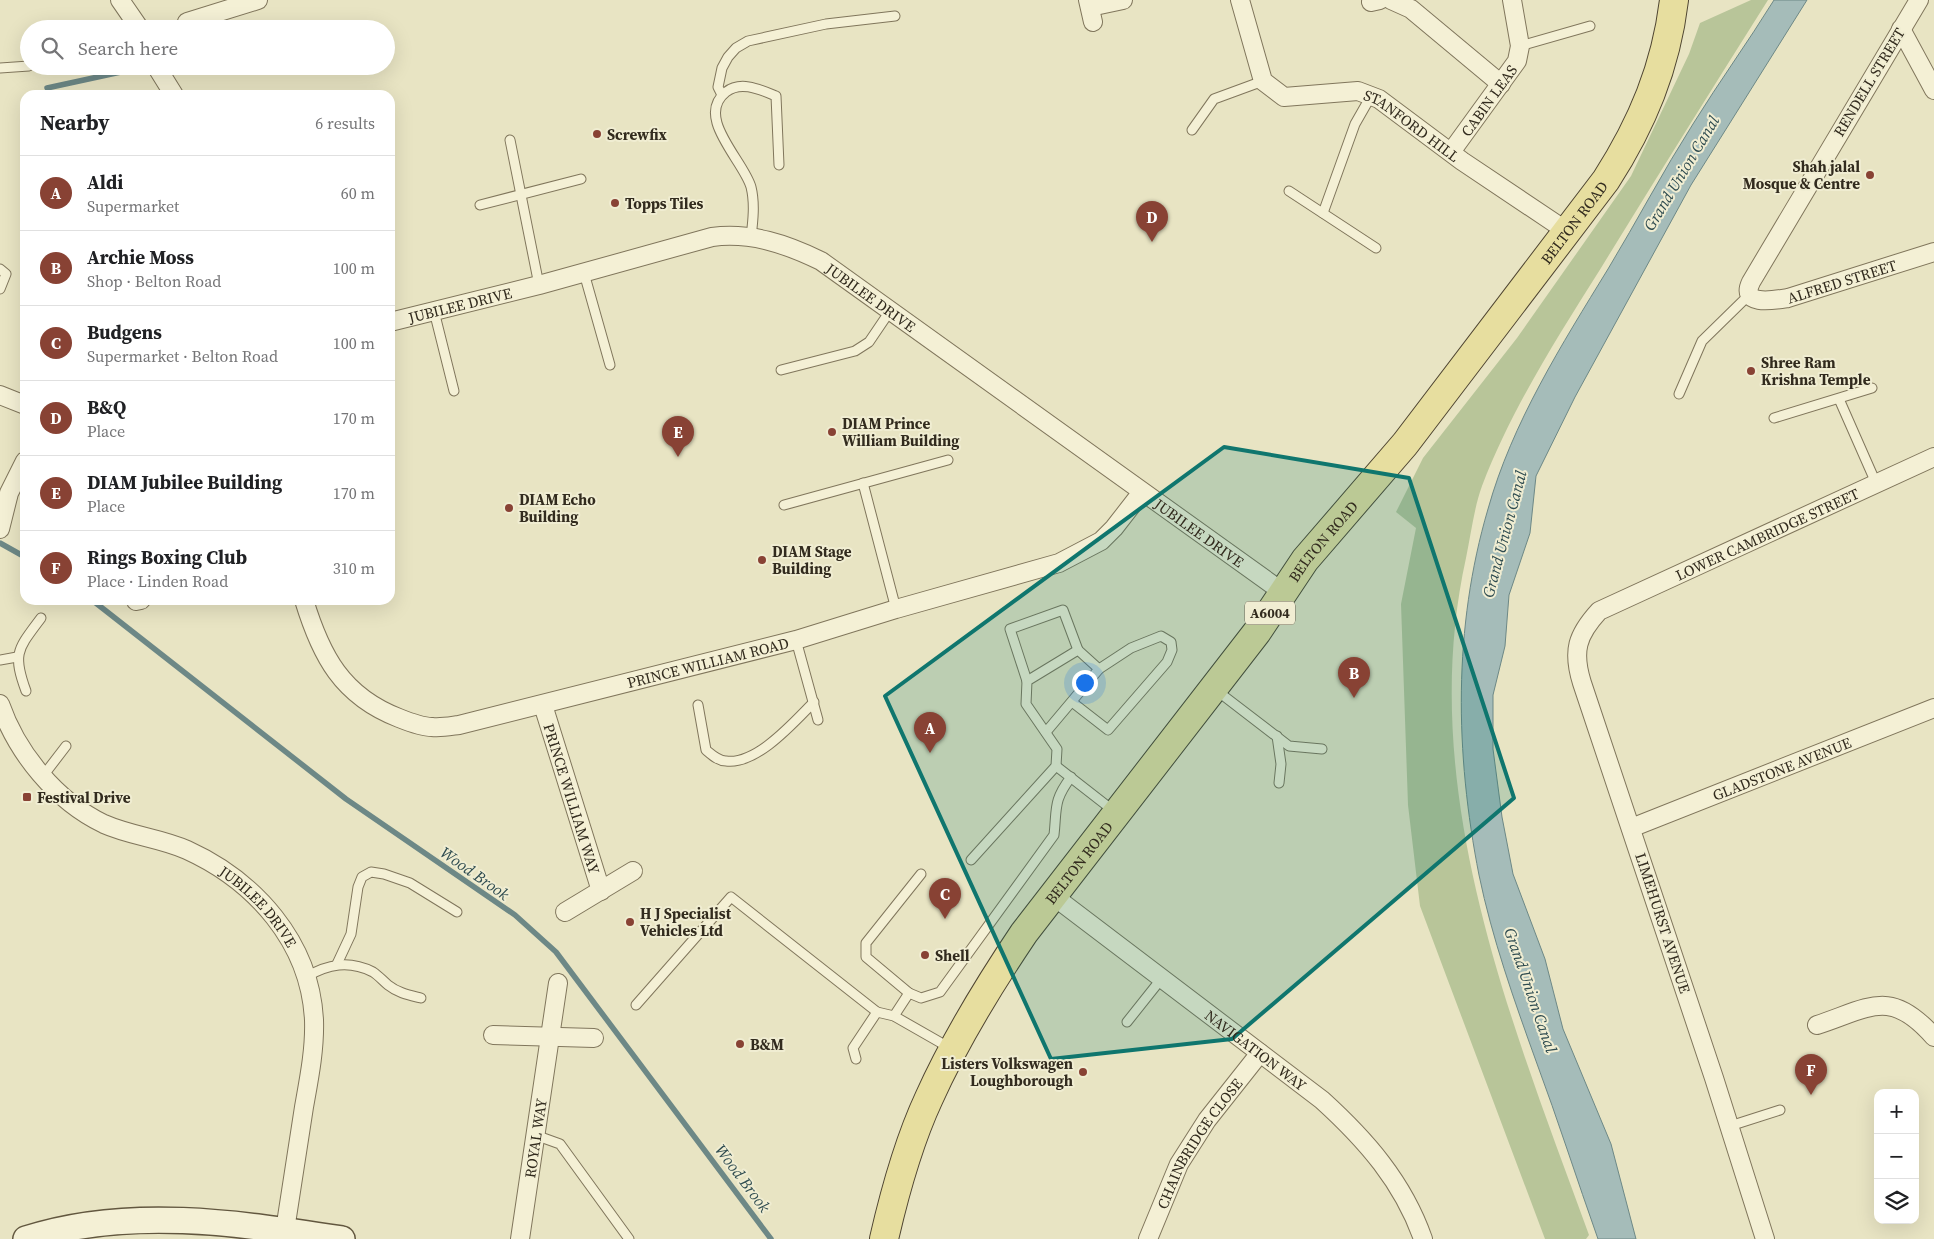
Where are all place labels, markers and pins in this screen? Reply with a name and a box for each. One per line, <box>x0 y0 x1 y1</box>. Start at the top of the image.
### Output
place label: Screwfix <box>607 124 668 145</box>
marker: Screwfix <box>591 128 603 140</box>
place label: Shah jalal Mosque & Centre <box>1743 156 1860 194</box>
marker: Shah jalal Mosque & Centre <box>1864 169 1876 181</box>
place label: Topps Tiles <box>625 193 704 214</box>
marker: Topps Tiles <box>609 197 621 209</box>
pin: D <box>1136 201 1168 242</box>
place label: Shree Ram Krishna Temple <box>1761 352 1871 390</box>
marker: Shree Ram Krishna Temple <box>1745 365 1757 377</box>
place label: DIAM Prince William Building <box>842 413 959 451</box>
pin: E <box>662 416 694 457</box>
marker: DIAM Prince William Building <box>826 426 838 438</box>
place label: DIAM Echo Building <box>519 489 596 527</box>
marker: DIAM Echo Building <box>503 502 515 514</box>
place label: DIAM Stage Building <box>772 541 852 579</box>
marker: DIAM Stage Building <box>756 554 768 566</box>
pin: B <box>1338 657 1370 698</box>
pin: A <box>914 712 946 753</box>
place label: Festival Drive <box>37 787 131 808</box>
marker: Festival Drive <box>21 791 33 803</box>
pin: C <box>929 878 961 919</box>
place label: H J Specialist Vehicles Ltd <box>640 903 732 941</box>
marker: H J Specialist Vehicles Ltd <box>624 916 636 928</box>
place label: Shell <box>935 945 970 966</box>
marker: Shell <box>919 949 931 961</box>
place label: B&M <box>750 1034 784 1055</box>
marker: B&M <box>734 1038 746 1050</box>
place label: Listers Volkswagen Loughborough <box>941 1053 1073 1091</box>
pin: F <box>1795 1054 1827 1095</box>
marker: Listers Volkswagen Loughborough <box>1077 1066 1089 1078</box>

